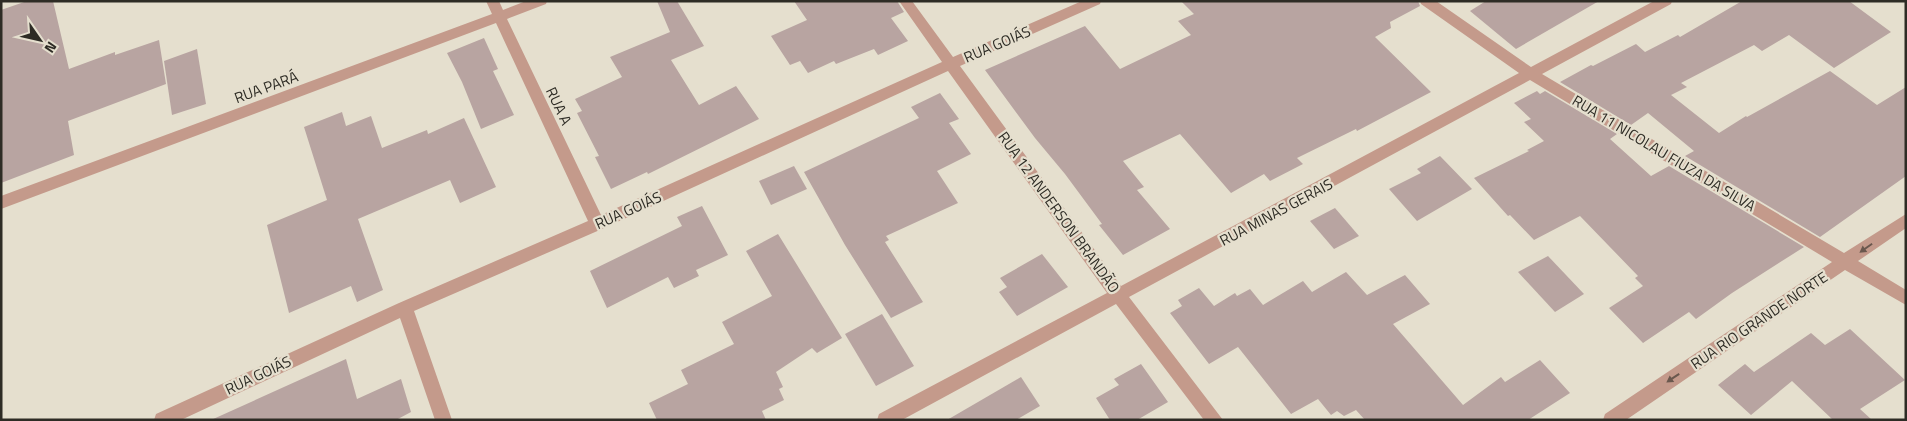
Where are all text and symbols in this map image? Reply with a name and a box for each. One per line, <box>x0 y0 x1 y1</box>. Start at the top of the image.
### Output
north arrow <box>15 15 65 65</box>
street label: RUA GOIÁS <box>960 20 1034 68</box>
text: N <box>40 38 63 57</box>
street label: RUA PARÁ <box>231 65 301 109</box>
street label: RUA A <box>540 83 578 129</box>
street label: RUA 11 NICOLAU FIUZA DA SILVA <box>1568 89 1760 217</box>
street label: RUA 12 ANDERSON BRANDÃO <box>993 127 1126 298</box>
street label: RUA MINAS GERAIS <box>1215 172 1337 252</box>
street label: RUA GOIÁS <box>591 185 665 235</box>
one-way arrow <box>1859 243 1872 253</box>
street label: RUA RIO GRANDE NORTE <box>1686 265 1832 375</box>
street label: RUA GOIÁS <box>221 350 295 400</box>
one-way arrow <box>1666 373 1680 383</box>

